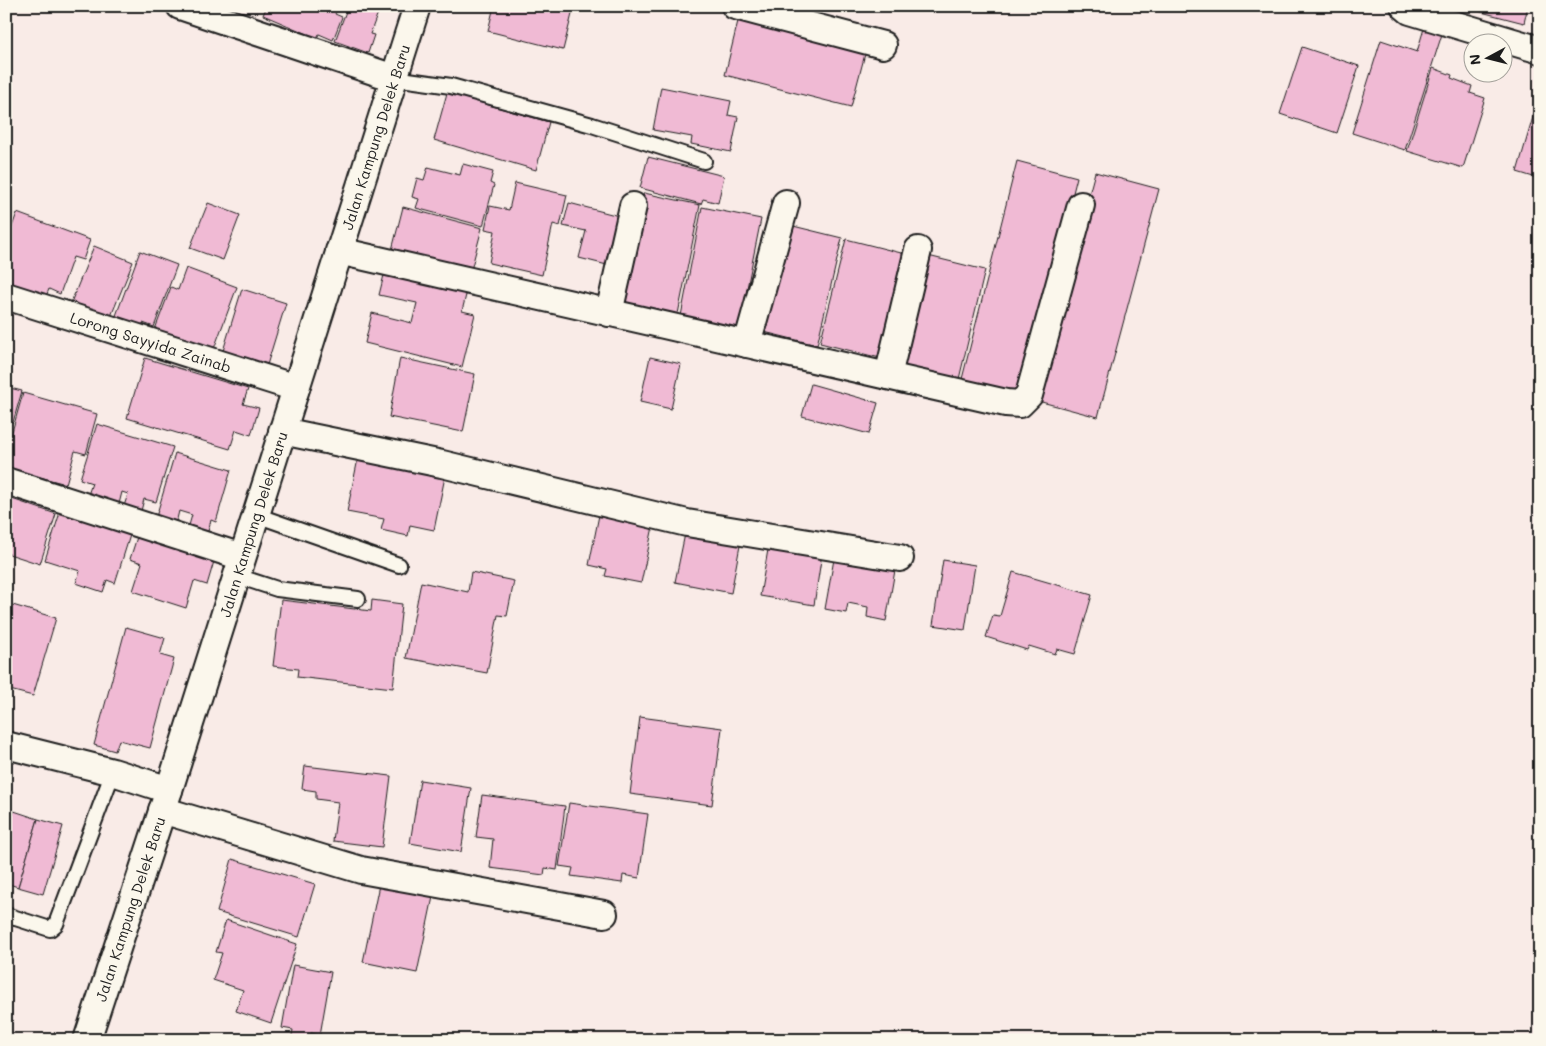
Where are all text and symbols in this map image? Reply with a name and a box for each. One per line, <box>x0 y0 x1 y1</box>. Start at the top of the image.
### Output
north arrow <box>1464 32 1514 82</box>
street label: Jalan Kampung Delek Baru <box>337 42 414 232</box>
text: N <box>1465 53 1485 66</box>
street label: Lorong Sayyida Zainab <box>68 307 234 377</box>
street label: Jalan Kampung Delek Baru <box>214 429 292 619</box>
street label: Jalan Kampung Delek Baru <box>90 814 170 1004</box>

